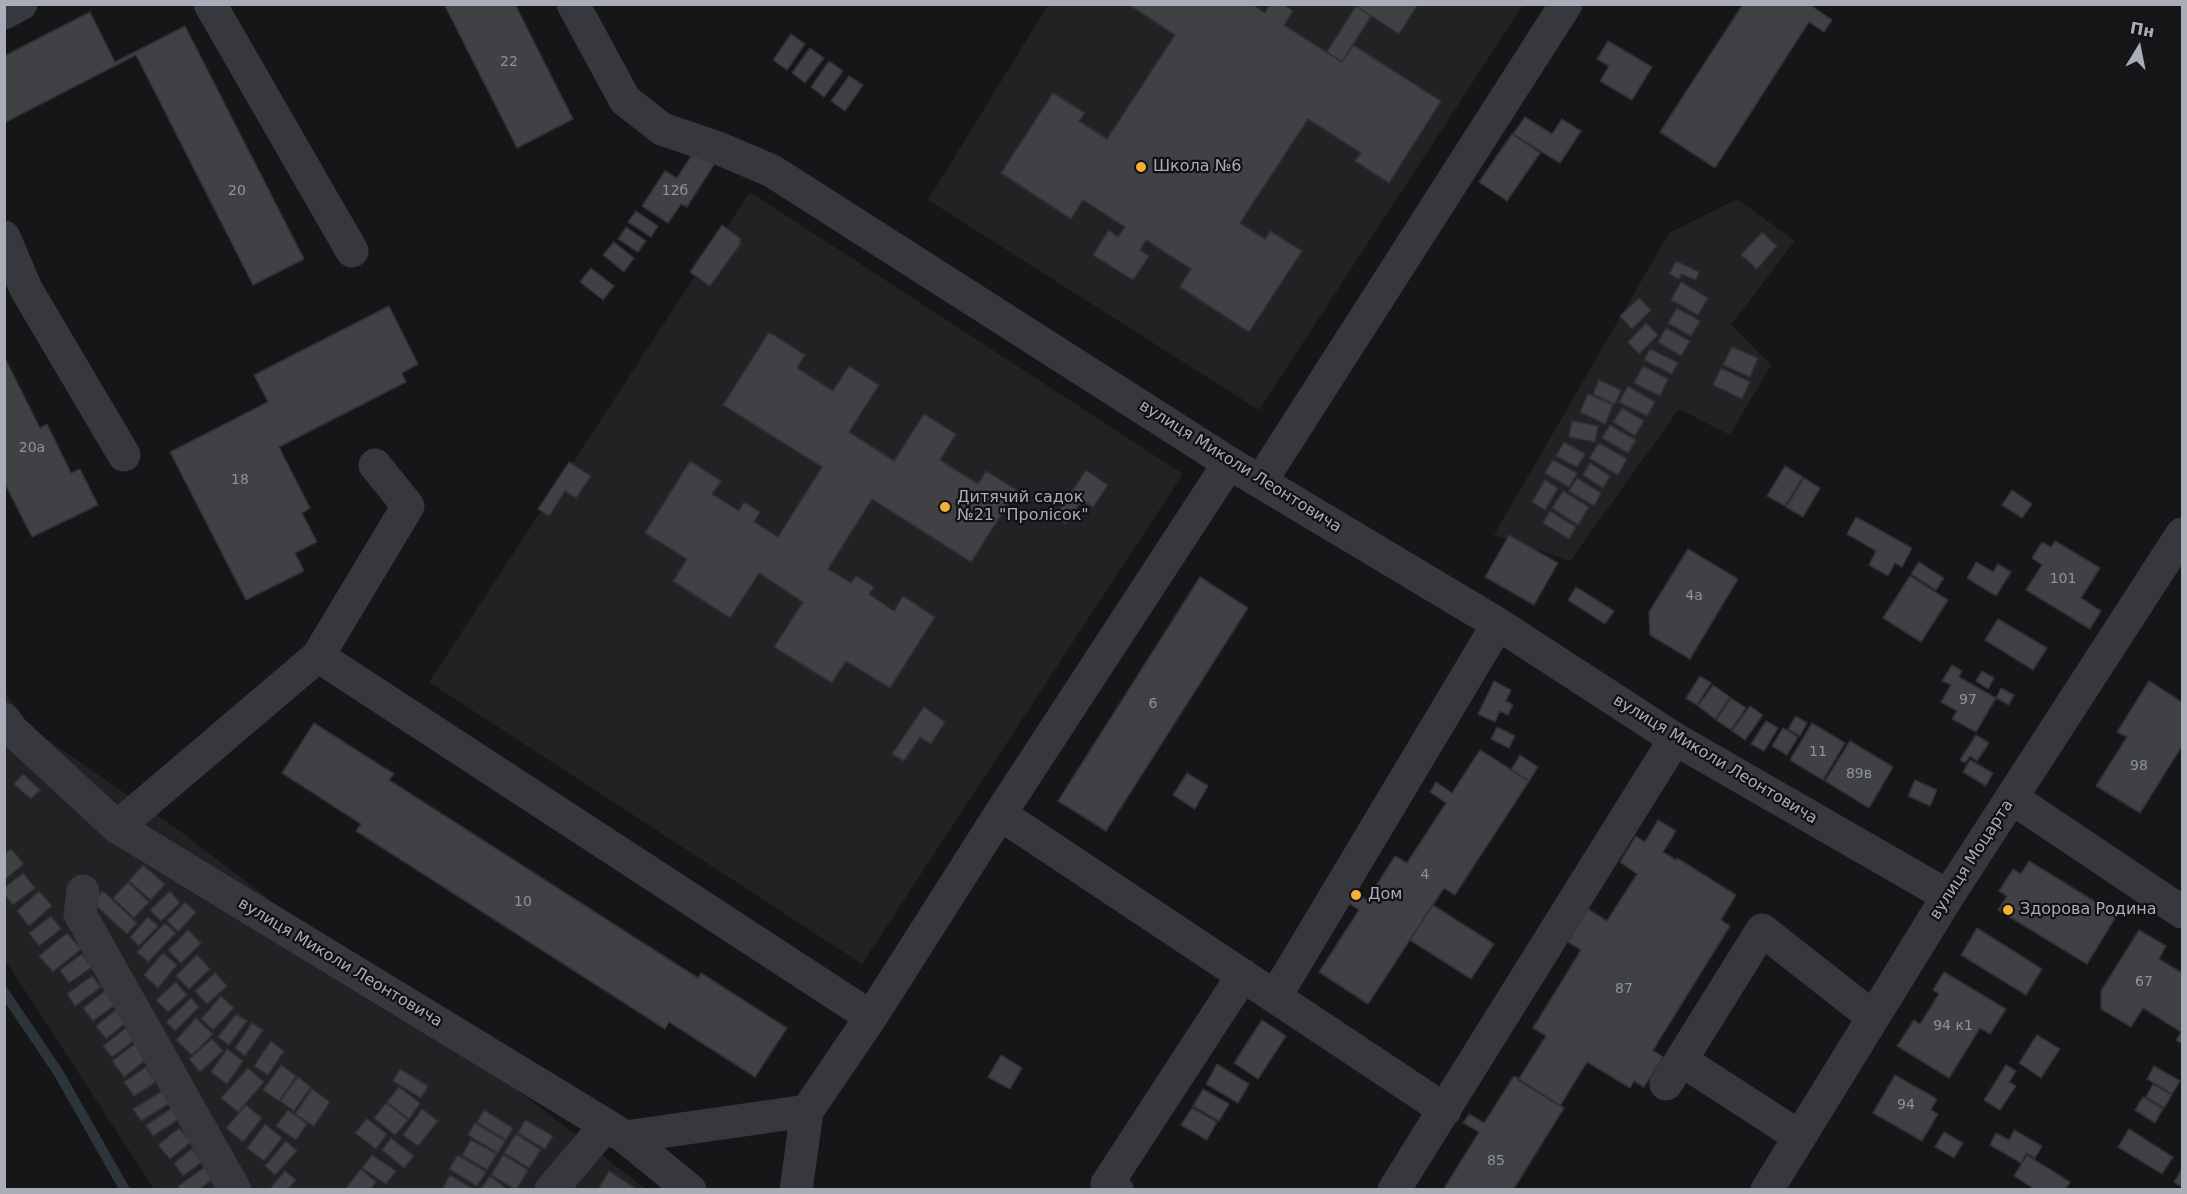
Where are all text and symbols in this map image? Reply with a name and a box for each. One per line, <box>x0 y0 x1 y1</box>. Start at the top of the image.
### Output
north arrow <box>2109 18 2169 78</box>
text: Пн <box>2129 18 2156 41</box>
house number: 22 <box>500 54 518 70</box>
place label: Школа №6 <box>1153 157 1242 177</box>
marker: Школа №6 <box>1134 160 1148 174</box>
house number: 20 <box>228 183 246 199</box>
house number: 12б <box>662 183 688 199</box>
street label: вулиця Миколи Леонтовича <box>1135 397 1345 537</box>
house number: 20а <box>19 440 45 456</box>
house number: 18 <box>231 472 249 488</box>
place label: Дитячий садок №21 "Пролісок" <box>957 488 1089 526</box>
marker: Дитячий садок №21 "Пролісок" <box>938 500 952 514</box>
house number: 101 <box>2050 571 2076 587</box>
house number: 4а <box>1685 588 1703 604</box>
street label: вулиця Миколи Леонтовича <box>1609 691 1821 829</box>
house number: 97 <box>1959 692 1977 708</box>
house number: 6 <box>1149 696 1157 712</box>
house number: 11 <box>1809 744 1827 760</box>
house number: 98 <box>2130 758 2148 774</box>
house number: 89в <box>1846 766 1872 782</box>
street label: вулиця Моцарта <box>1926 797 2018 923</box>
house number: 4 <box>1421 867 1429 883</box>
place label: Дом <box>1368 885 1402 905</box>
marker: Дом <box>1349 888 1363 902</box>
street label: вулиця Миколи Леонтовича <box>234 894 446 1032</box>
house number: 10 <box>514 894 532 910</box>
place label: Здорова Родина <box>2020 900 2157 920</box>
marker: Здорова Родина <box>2001 903 2015 917</box>
house number: 67 <box>2135 974 2153 990</box>
house number: 87 <box>1615 981 1633 997</box>
house number: 94 к1 <box>1933 1018 1973 1034</box>
house number: 94 <box>1897 1097 1915 1113</box>
house number: 85 <box>1487 1153 1505 1169</box>

